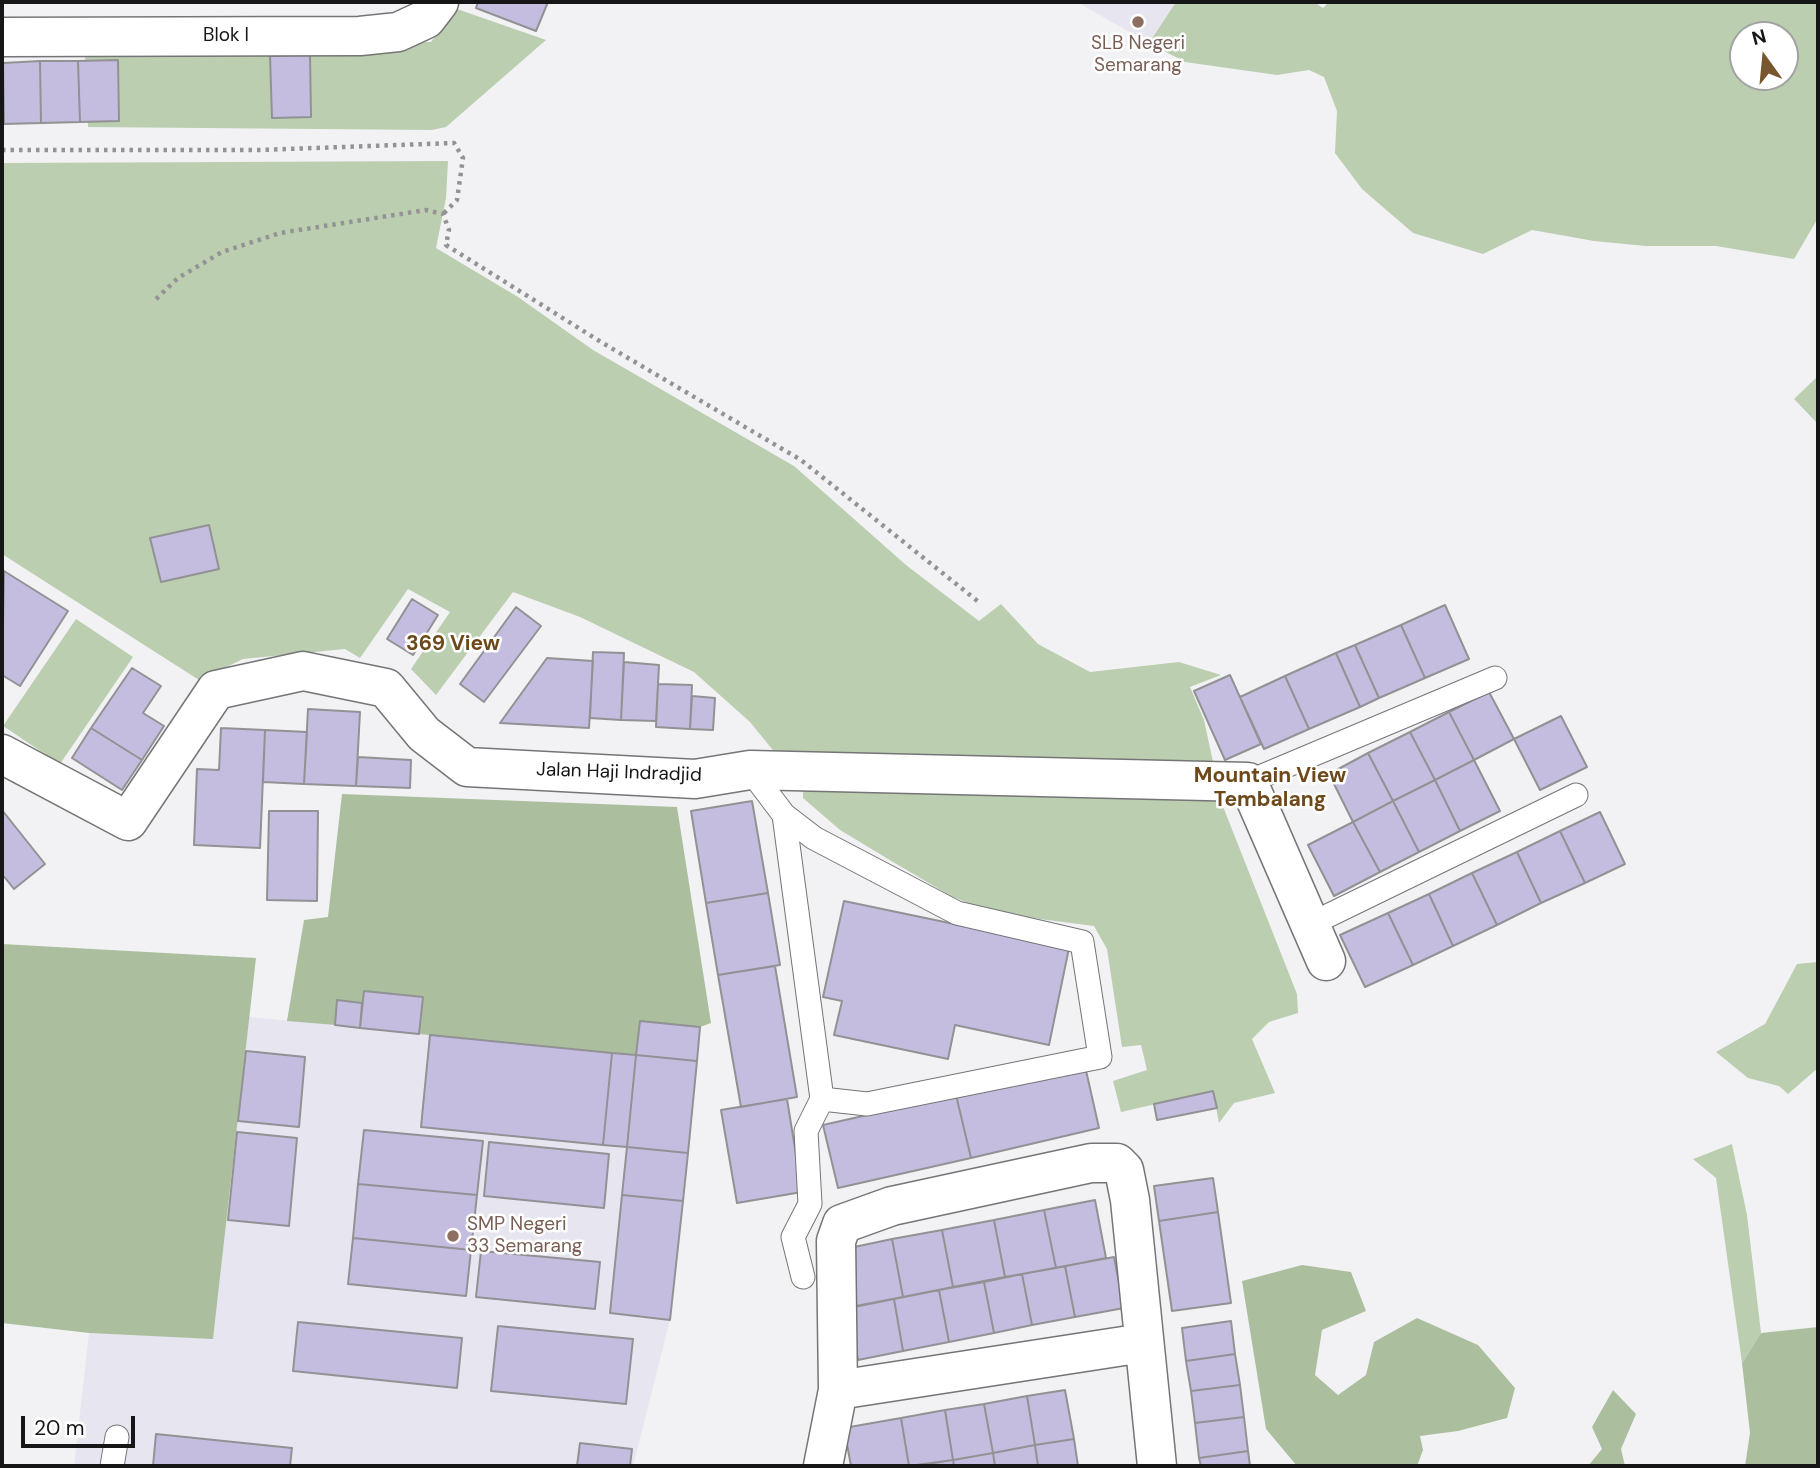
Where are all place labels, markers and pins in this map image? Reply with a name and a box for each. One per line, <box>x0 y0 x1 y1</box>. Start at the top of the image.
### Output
marker: SLB Negeri Semarang <box>1130 14 1146 30</box>
place label: SLB Negeri Semarang <box>1091 33 1185 77</box>
place label: SMP Negeri 33 Semarang <box>467 1214 582 1258</box>
marker: SMP Negeri 33 Semarang <box>445 1228 461 1244</box>

